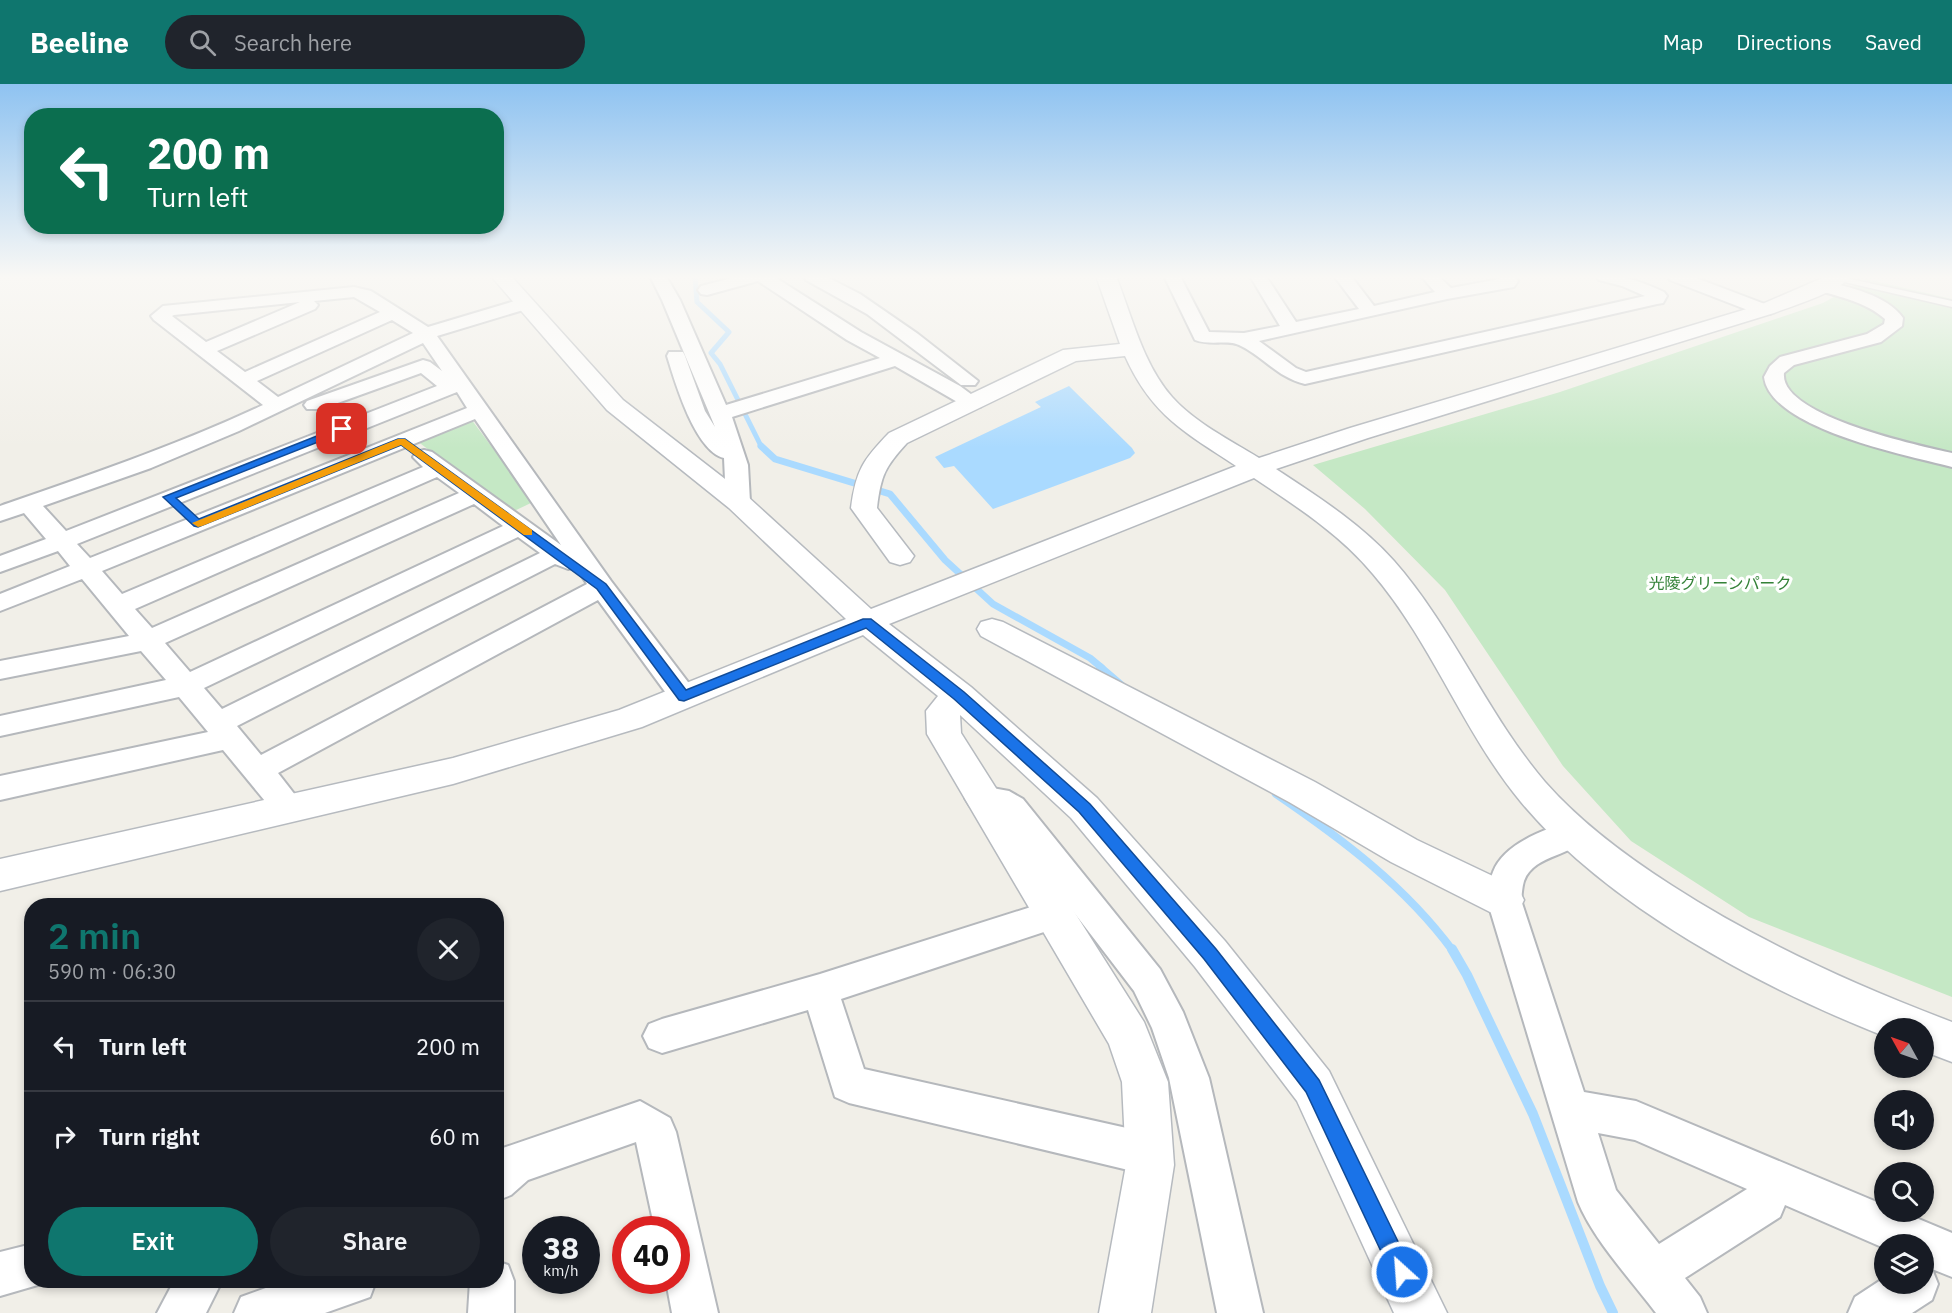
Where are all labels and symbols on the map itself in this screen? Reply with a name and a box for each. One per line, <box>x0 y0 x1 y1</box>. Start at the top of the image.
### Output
pin <box>316 403 367 454</box>
park label: 光陵グリーンパーク <box>1648 573 1792 593</box>
north arrow <box>1874 1018 1934 1078</box>
speed limit sign: 40 <box>612 1216 690 1294</box>
position arrow <box>1370 1240 1434 1304</box>

